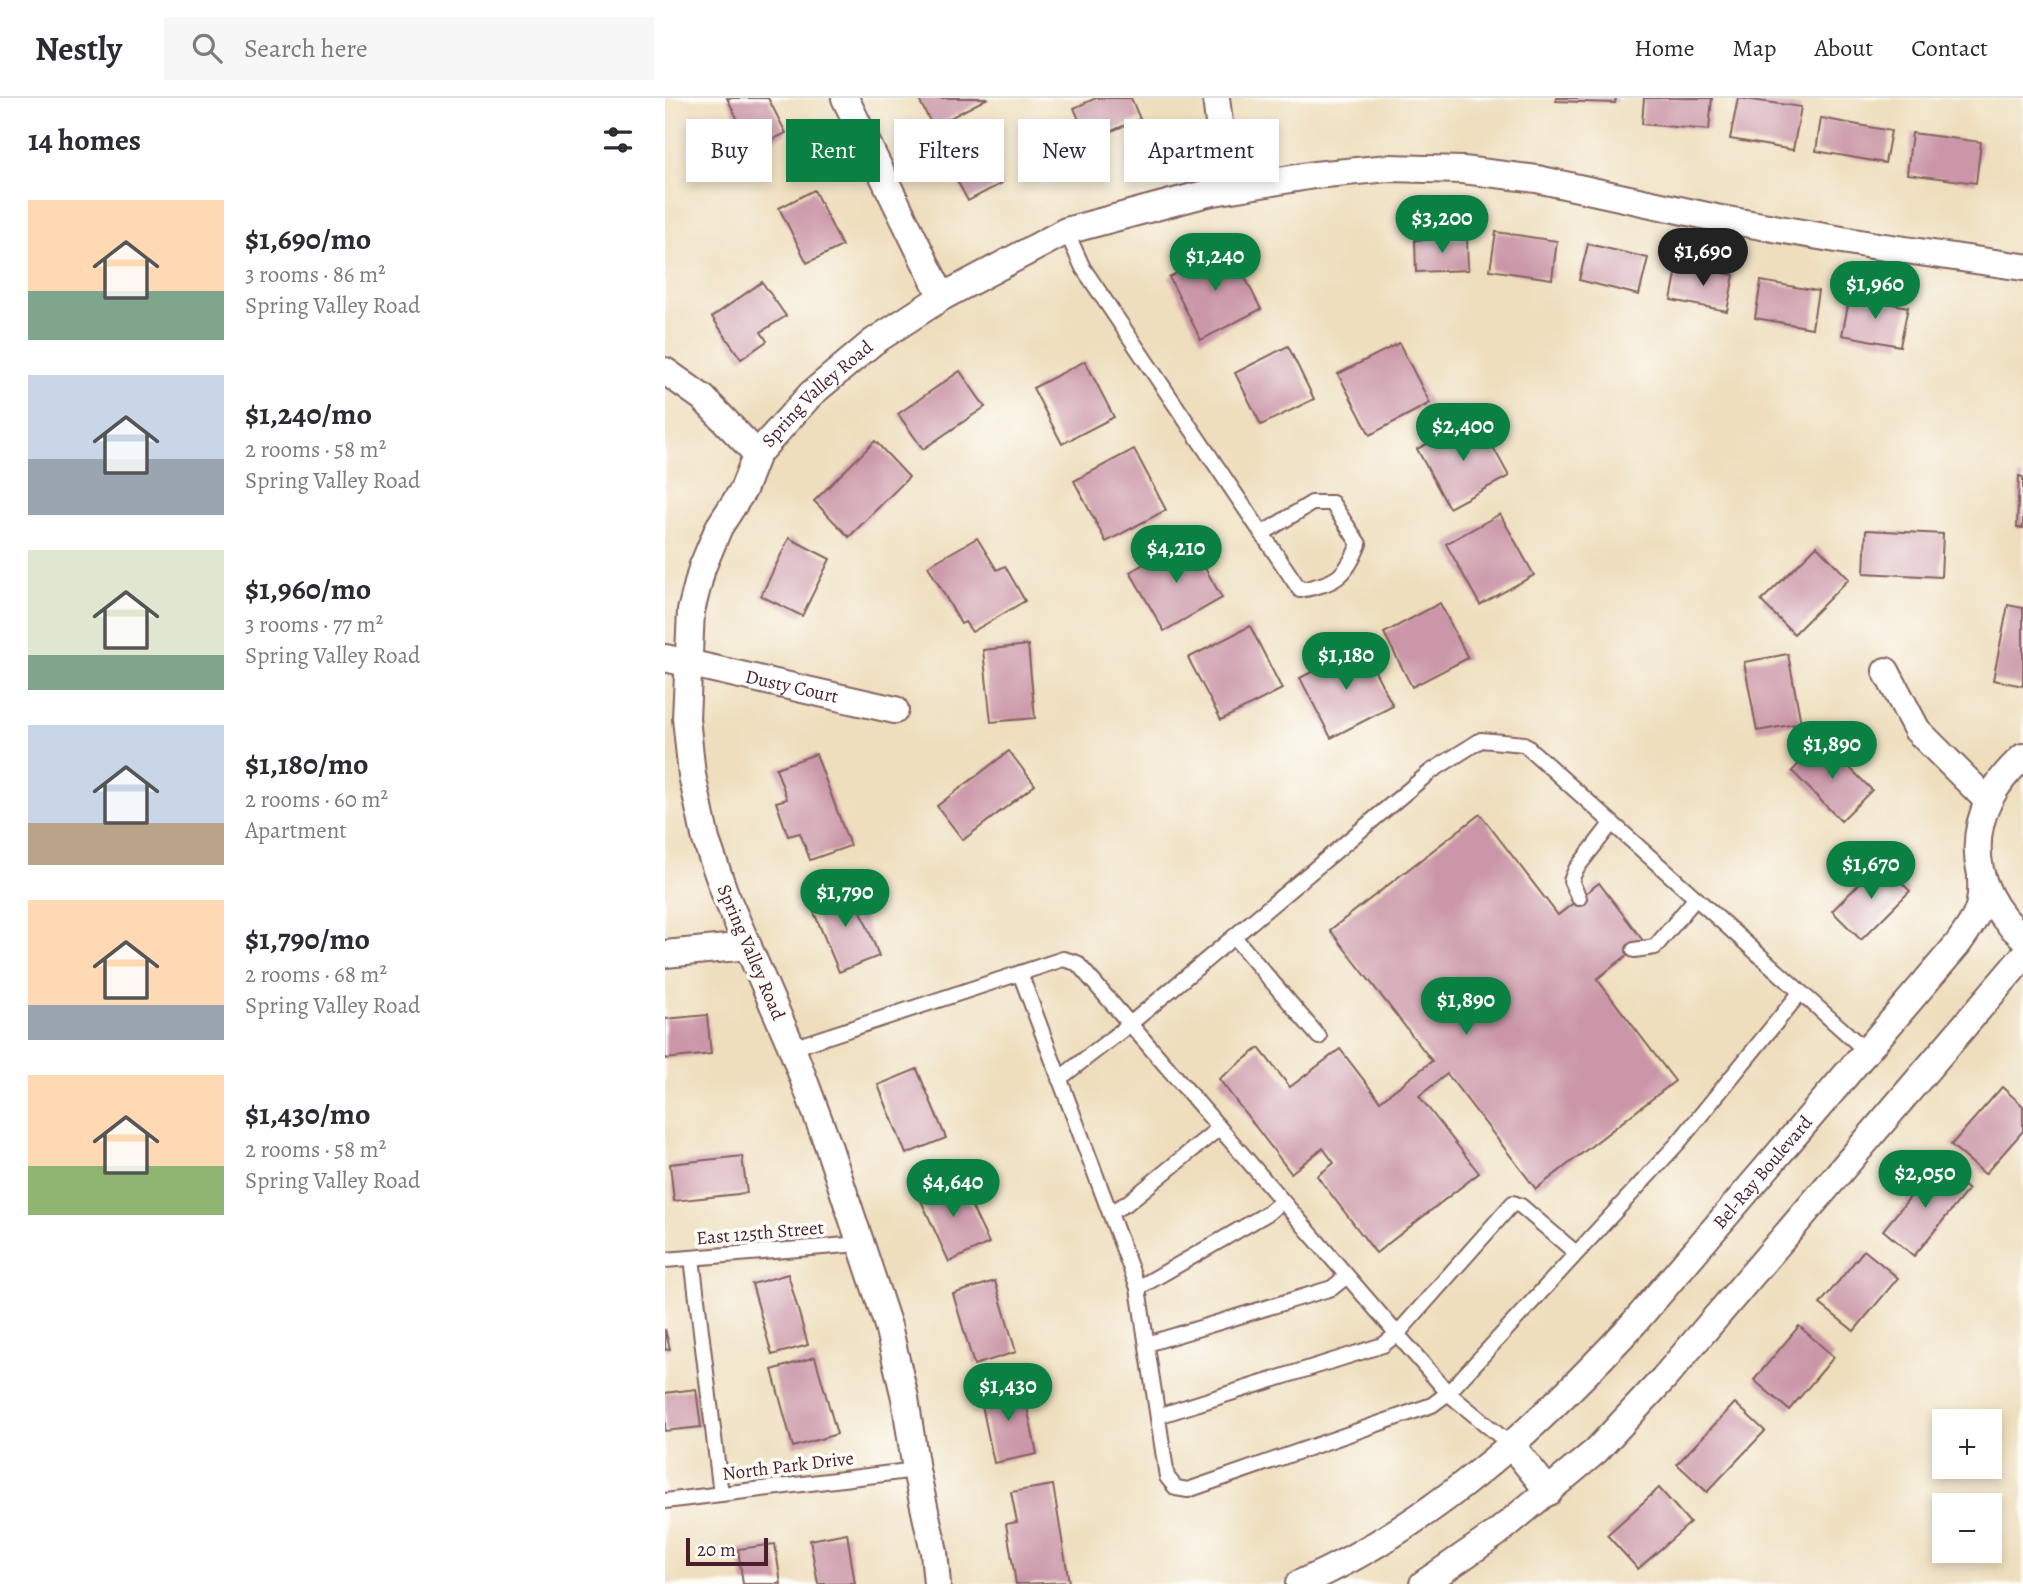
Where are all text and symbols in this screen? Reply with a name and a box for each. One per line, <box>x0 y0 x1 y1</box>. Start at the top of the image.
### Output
search box <box>164 17 654 80</box>
text: Nestly <box>35 26 122 71</box>
icon: search <box>188 29 226 67</box>
text: Search here <box>244 31 368 66</box>
text: Home <box>1634 32 1695 64</box>
text: Map <box>1733 32 1777 64</box>
text: About <box>1815 32 1873 64</box>
text: Contact <box>1911 32 1988 64</box>
chip: Buy <box>686 119 772 182</box>
chip: Rent <box>786 119 880 182</box>
chip: Filters <box>894 119 1004 182</box>
chip: New <box>1018 119 1110 182</box>
chip: Apartment <box>1124 119 1279 182</box>
text: 14 homes <box>28 120 141 160</box>
icon: filters <box>599 121 637 159</box>
pin: $3,200 <box>1385 195 1499 255</box>
text: $3,200 <box>1411 202 1473 233</box>
text: $1,690/mo <box>245 219 371 259</box>
icon: home <box>84 228 168 312</box>
pin: $1,690 <box>1646 228 1760 288</box>
pin: $1,240 <box>1158 234 1272 293</box>
text: $1,690 <box>1674 235 1732 266</box>
text: $1,240 <box>1186 240 1244 271</box>
text: 3 rooms · 86 m² <box>245 259 386 290</box>
pin: $1,960 <box>1818 262 1932 321</box>
text: $1,960 <box>1846 268 1904 299</box>
text: Spring Valley Road <box>245 290 420 321</box>
street label: Spring Valley Road <box>756 334 879 453</box>
text: $1,240/mo <box>245 394 372 434</box>
icon: home <box>84 403 168 487</box>
pin: $2,400 <box>1406 404 1520 463</box>
text: $2,400 <box>1432 410 1494 441</box>
text: 2 rooms · 58 m² <box>245 434 386 465</box>
text: Spring Valley Road <box>245 465 420 496</box>
pin: $4,210 <box>1119 526 1233 585</box>
text: $4,210 <box>1147 532 1205 563</box>
text: $1,960/mo <box>245 569 371 609</box>
icon: home <box>84 578 168 662</box>
text: 3 rooms · 77 m² <box>245 609 383 640</box>
pin: $1,180 <box>1289 632 1403 692</box>
text: $1,180 <box>1318 639 1374 670</box>
text: Spring Valley Road <box>245 640 420 671</box>
street label: Dusty Court <box>743 664 841 710</box>
pin: $1,890 <box>1775 722 1889 781</box>
text: $1,890 <box>1803 728 1861 759</box>
text: $1,180/mo <box>245 744 369 784</box>
icon: home <box>84 753 168 837</box>
text: 2 rooms · 60 m² <box>245 784 388 815</box>
text: Apartment <box>245 815 347 846</box>
pin: $1,670 <box>1814 842 1928 901</box>
text: $1,670 <box>1842 848 1900 879</box>
pin: $1,790 <box>788 870 902 929</box>
text: $1,790 <box>816 876 874 907</box>
street label: Spring Valley Road <box>711 880 792 1025</box>
text: $1,790/mo <box>245 919 370 959</box>
icon: home <box>84 928 168 1012</box>
text: 2 rooms · 68 m² <box>245 959 387 990</box>
pin: $1,890 <box>1409 978 1523 1037</box>
text: $1,890 <box>1437 984 1495 1015</box>
text: Spring Valley Road <box>245 990 420 1021</box>
text: $1,430/mo <box>245 1094 370 1134</box>
icon: home <box>84 1103 168 1187</box>
street label: Bel-Ray Boulevard <box>1707 1110 1819 1234</box>
text: 2 rooms · 58 m² <box>245 1134 386 1165</box>
pin: $2,050 <box>1868 1150 1982 1210</box>
text: $2,050 <box>1895 1157 1955 1188</box>
pin: $4,640 <box>896 1160 1010 1219</box>
text: Spring Valley Road <box>245 1165 420 1196</box>
text: $4,640 <box>923 1166 983 1197</box>
street label: East 125th Street <box>695 1214 825 1252</box>
pin: $1,430 <box>951 1364 1065 1423</box>
text: $1,430 <box>979 1370 1037 1401</box>
map controls <box>1932 1409 2002 1563</box>
button: + <box>1932 1409 2002 1479</box>
street label: North Park Drive <box>721 1445 855 1487</box>
button: − <box>1932 1493 2002 1563</box>
scale bar <box>686 1535 768 1567</box>
text: 20 m <box>697 1537 736 1563</box>

